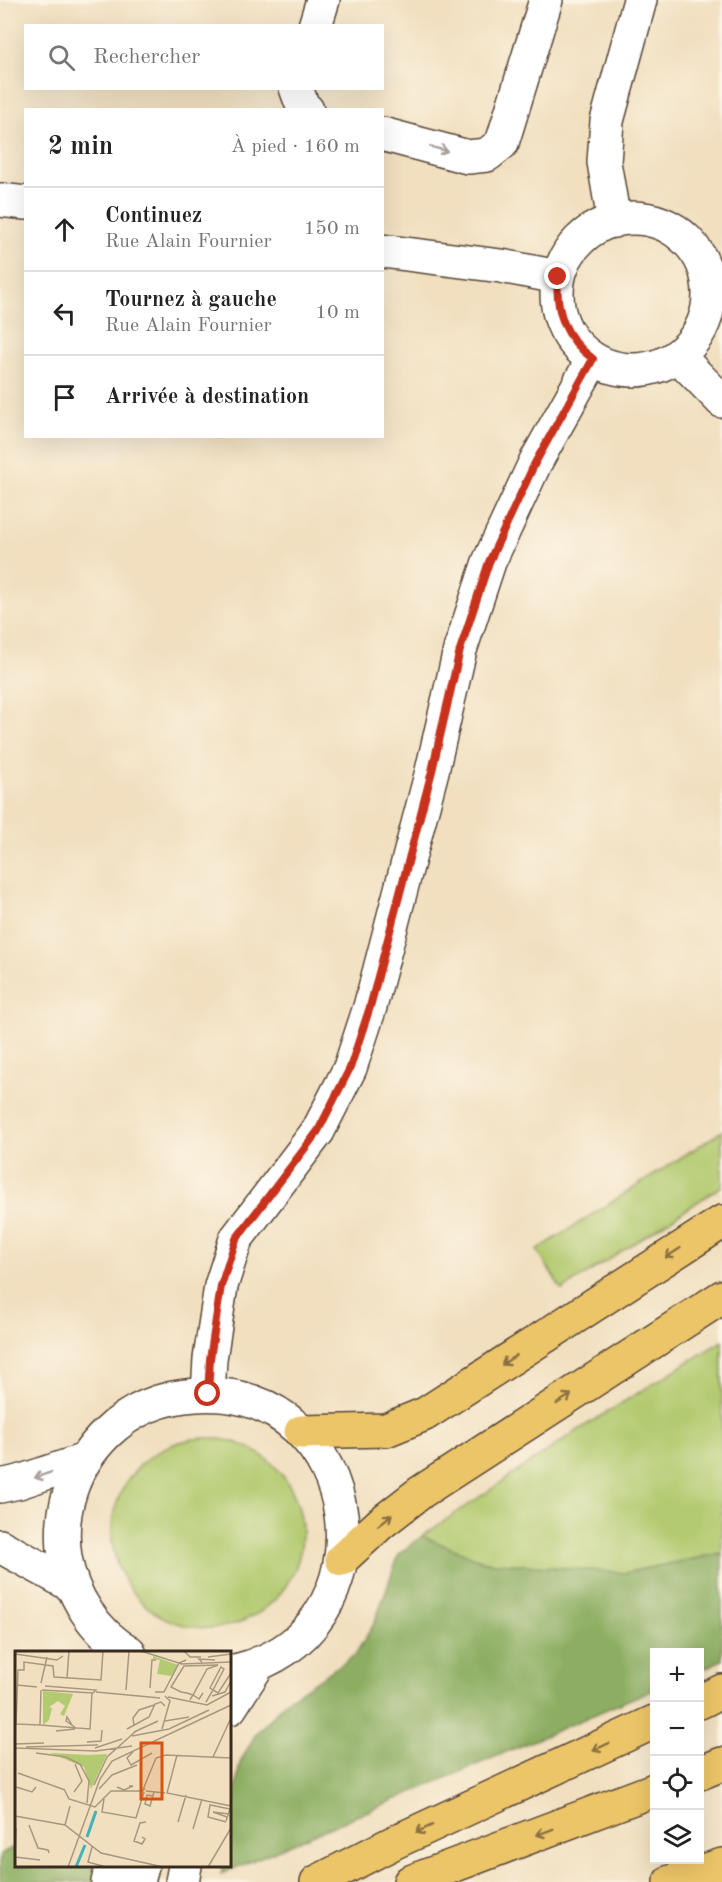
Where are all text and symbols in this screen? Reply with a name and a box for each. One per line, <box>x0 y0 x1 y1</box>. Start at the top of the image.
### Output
search box <box>24 24 384 90</box>
icon: search <box>45 41 78 74</box>
text: Rechercher <box>93 46 200 68</box>
text: 2 min <box>48 134 113 160</box>
text: À pied · 160 m <box>231 137 360 157</box>
one-way arrow <box>429 144 448 155</box>
text: Continuez <box>105 205 202 227</box>
icon: ahead <box>48 213 81 246</box>
text: 150 m <box>304 219 360 239</box>
text: Rue Alain Fournier <box>105 232 272 252</box>
route end <box>544 263 570 289</box>
text: Tournez à gauche <box>105 289 277 311</box>
icon: left <box>48 297 81 330</box>
text: 10 m <box>315 303 360 323</box>
text: Rue Alain Fournier <box>105 316 272 336</box>
icon: arrive <box>48 381 81 414</box>
text: Arrivée à destination <box>105 386 309 408</box>
one-way arrow <box>665 1248 682 1260</box>
one-way arrow <box>501 1353 518 1366</box>
route start <box>194 1380 220 1406</box>
one-way arrow <box>555 1393 572 1405</box>
one-way arrow <box>34 1470 53 1481</box>
one-way arrow <box>377 1513 392 1527</box>
map controls <box>650 1648 704 1864</box>
button: + <box>650 1648 704 1702</box>
inset map <box>15 1651 231 1867</box>
button: − <box>650 1702 704 1756</box>
one-way arrow <box>593 1741 611 1753</box>
button: locate <box>650 1756 704 1810</box>
button: layers <box>650 1810 704 1864</box>
one-way arrow <box>416 1823 434 1835</box>
one-way arrow <box>536 1827 555 1838</box>

